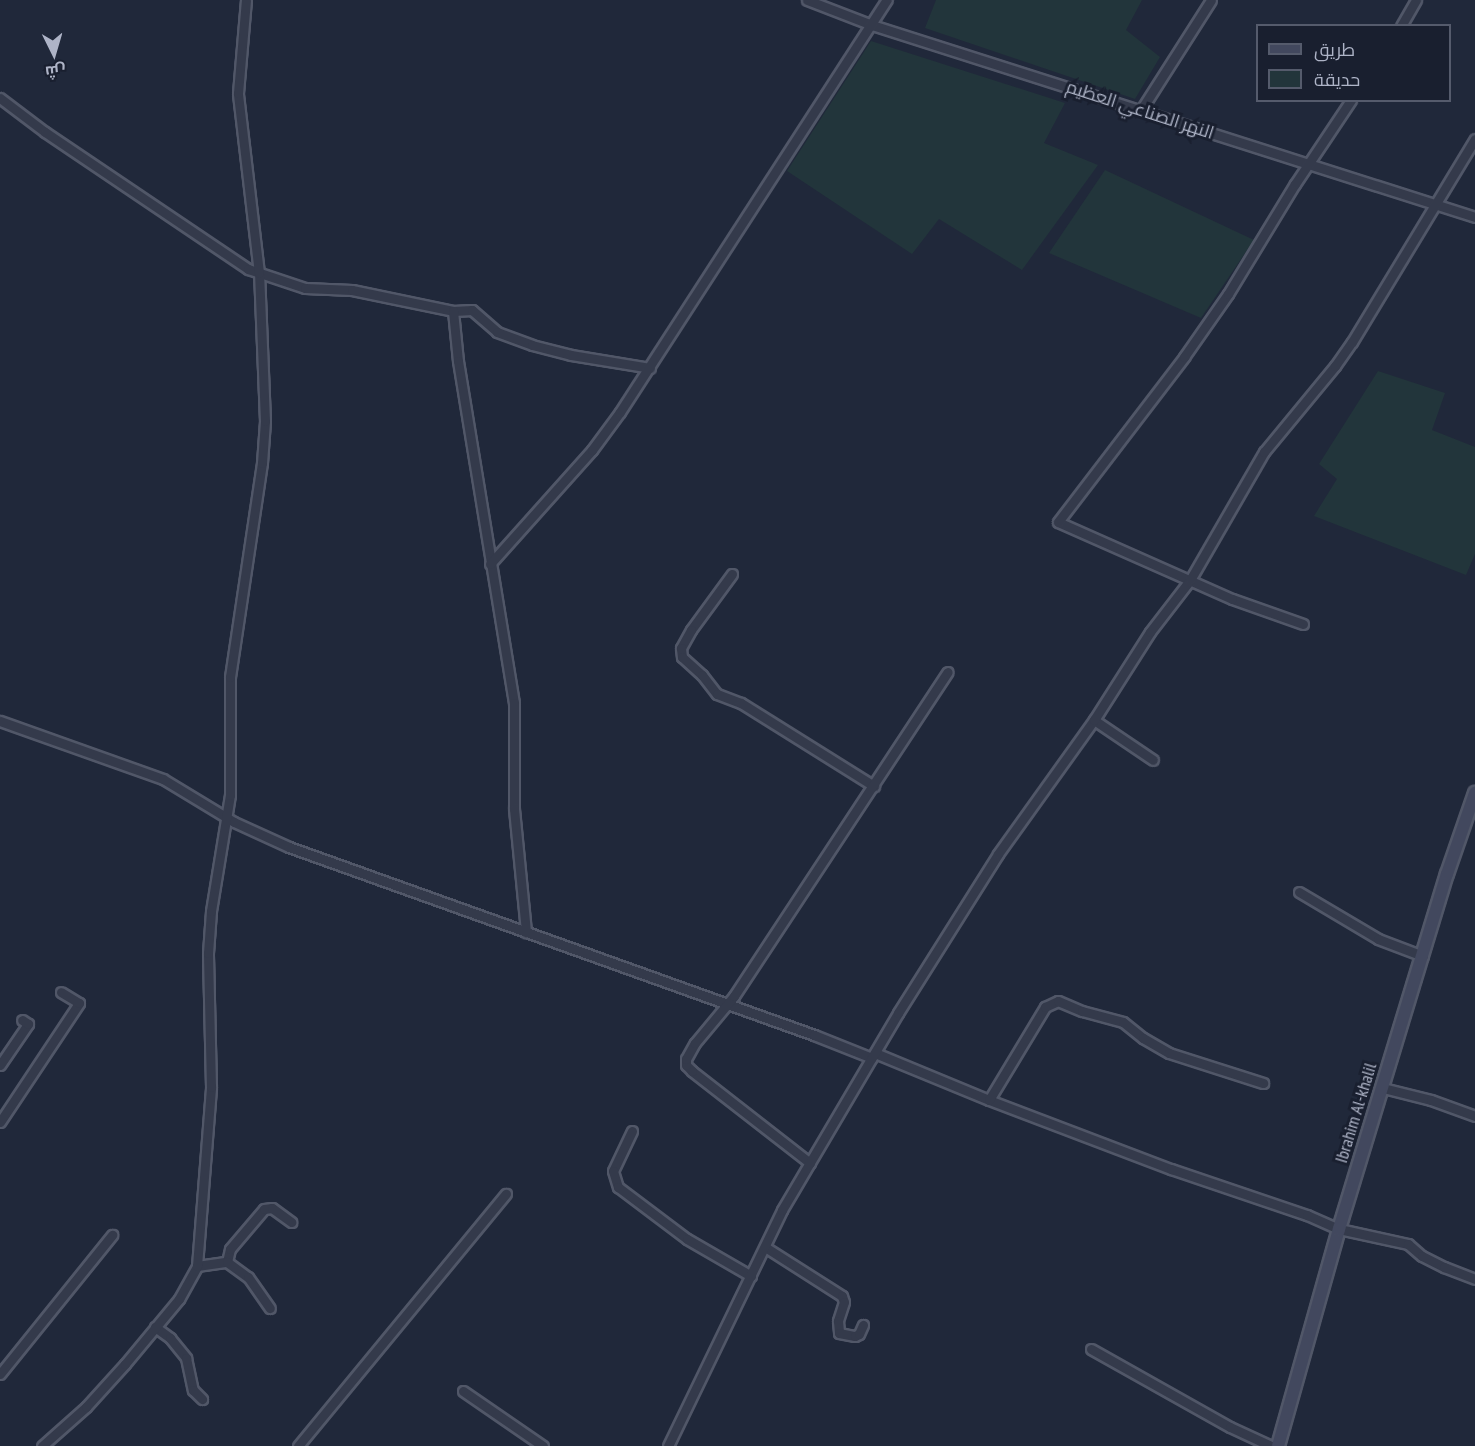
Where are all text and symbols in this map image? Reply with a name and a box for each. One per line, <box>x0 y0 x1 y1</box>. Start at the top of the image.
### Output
north arrow <box>24 24 84 84</box>
legend <box>1256 24 1451 102</box>
text: طريق <box>1314 38 1355 61</box>
text: ش <box>44 61 67 83</box>
text: حديقة <box>1314 68 1360 91</box>
street label: النهر الصناعي العظيم <box>1063 76 1217 144</box>
street label: Ibrahim Al-khalil <box>1330 1060 1382 1166</box>

